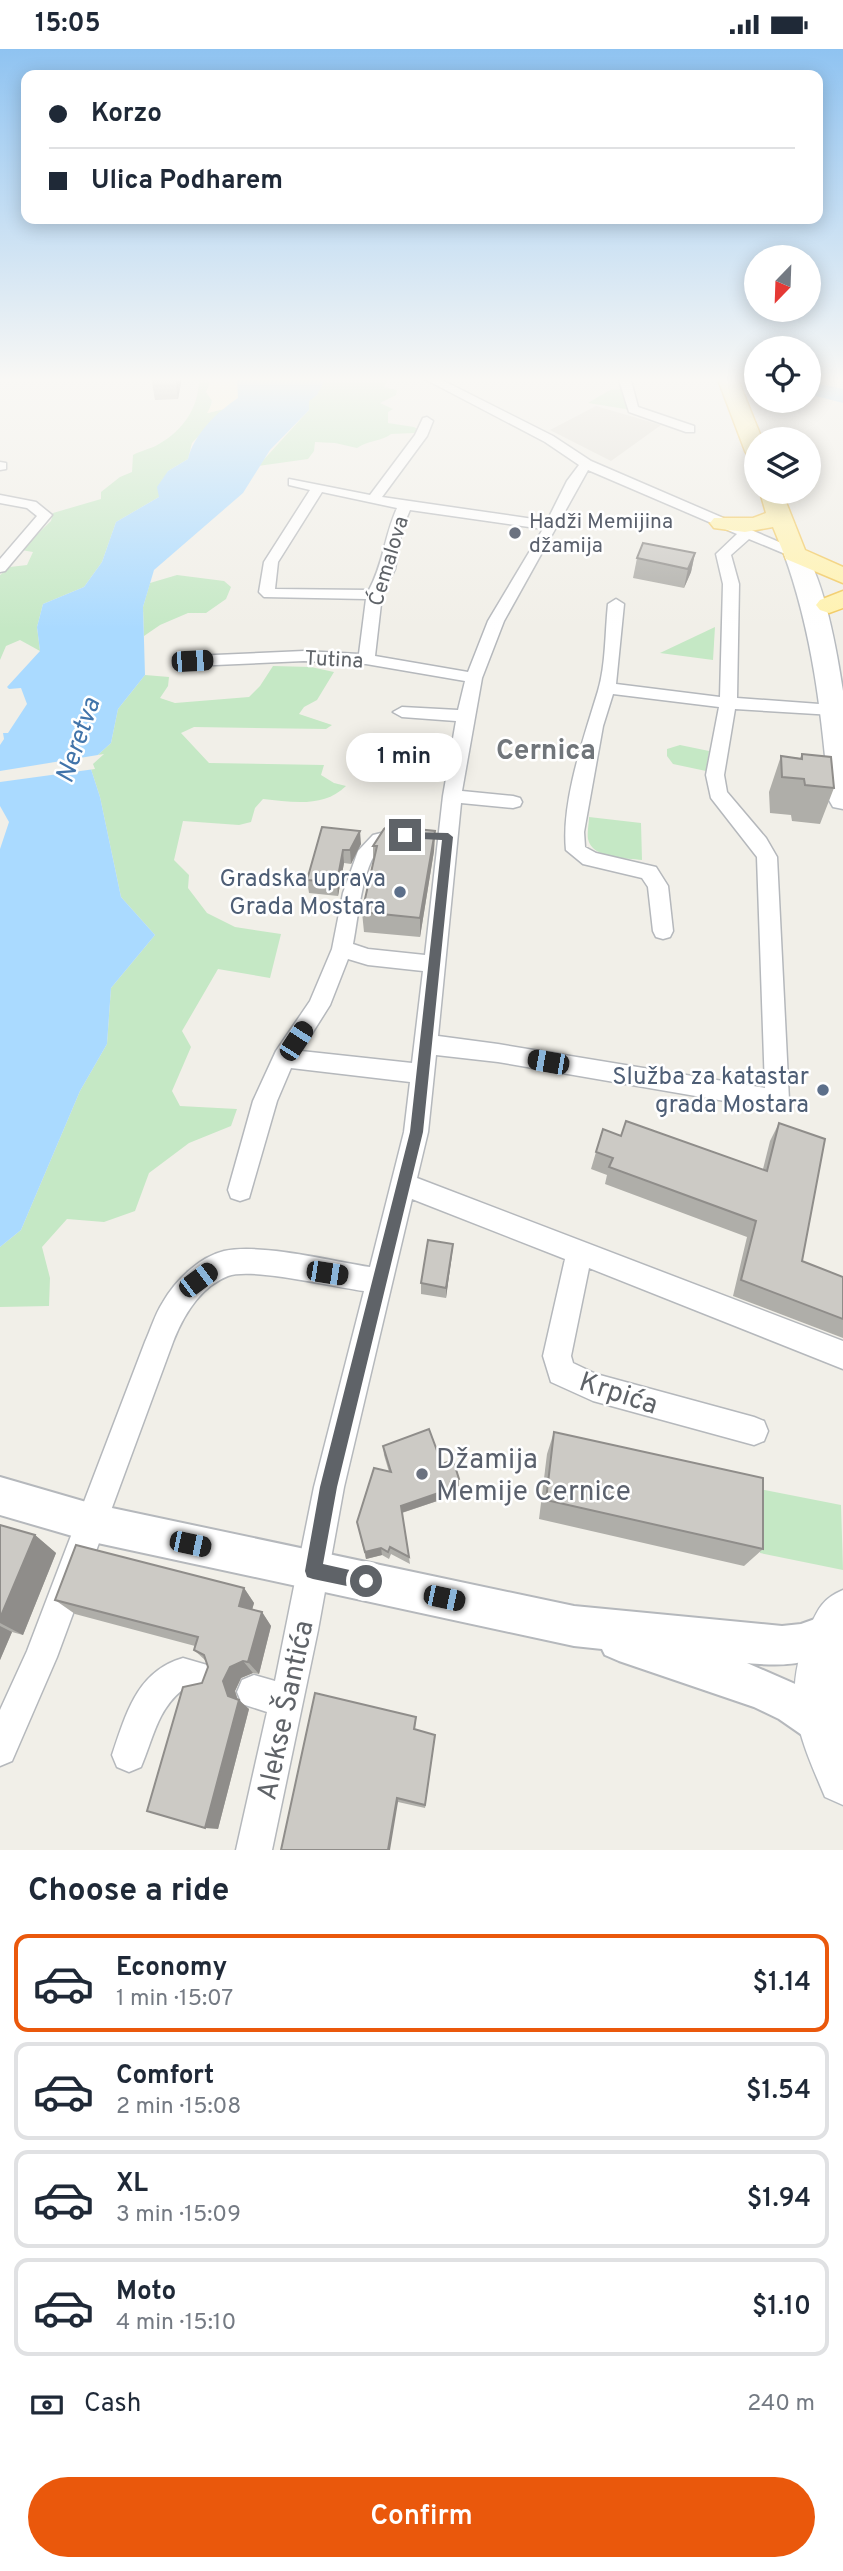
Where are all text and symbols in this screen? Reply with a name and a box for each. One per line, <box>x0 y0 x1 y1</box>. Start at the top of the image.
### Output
text: 15:05 <box>35 8 101 41</box>
text: Korzo <box>91 98 162 131</box>
text: Ulica Podharem <box>91 165 283 198</box>
north arrow <box>744 245 821 322</box>
map controls <box>744 245 821 504</box>
button: locate <box>744 336 821 413</box>
button: layers <box>744 427 821 504</box>
place label: Hadži Memijina džamija <box>529 509 673 560</box>
street label: Ćemalova <box>362 513 416 610</box>
marker: Hadži Memijina džamija <box>507 525 523 541</box>
street label: Tutina <box>304 645 364 676</box>
car <box>171 649 214 673</box>
water label: Neretva <box>49 693 109 788</box>
callout: 1 min <box>347 733 463 783</box>
district label: Cernica <box>496 734 596 770</box>
text: 1 min <box>377 743 431 772</box>
route end <box>389 819 421 851</box>
place label: Gradska uprava Grada Mostara <box>220 865 386 923</box>
marker: Gradska uprava Grada Mostara <box>392 884 408 900</box>
car <box>276 1018 317 1064</box>
car <box>526 1048 571 1076</box>
place label: Služba za katastar grada Mostara <box>612 1063 809 1121</box>
marker: Služba za katastar grada Mostara <box>815 1082 831 1098</box>
car <box>175 1259 222 1301</box>
car <box>305 1259 350 1287</box>
street label: Krpića <box>574 1365 662 1424</box>
place label: Džamija Memije Cernice <box>436 1443 631 1511</box>
marker: Džamija Memije Cernice <box>414 1466 430 1482</box>
car <box>168 1529 213 1559</box>
route start <box>350 1565 382 1597</box>
car <box>422 1583 467 1613</box>
street label: Alekse Šantića <box>248 1617 324 1804</box>
text: Choose a ride <box>28 1872 229 1912</box>
icon: car <box>32 1952 95 2015</box>
text: Economy <box>116 1952 227 1985</box>
text: $1.14 <box>753 1967 811 2000</box>
text: 1 min · 15:07 <box>116 1985 233 2014</box>
icon: car <box>32 2060 95 2123</box>
text: Comfort <box>116 2060 214 2093</box>
text: $1.54 <box>746 2075 811 2108</box>
text: 2 min · 15:08 <box>116 2093 241 2122</box>
icon: car <box>32 2168 95 2231</box>
text: XL <box>116 2168 148 2201</box>
text: $1.94 <box>747 2183 811 2216</box>
text: 3 min · 15:09 <box>116 2201 241 2230</box>
icon: car <box>32 2276 95 2339</box>
text: Moto <box>116 2276 176 2309</box>
text: $1.10 <box>752 2291 811 2324</box>
text: 4 min · 15:10 <box>116 2309 236 2338</box>
icon: cash <box>28 2386 66 2424</box>
text: Cash <box>84 2388 141 2421</box>
text: 240 m <box>747 2390 815 2419</box>
button: Confirm <box>28 2477 815 2557</box>

